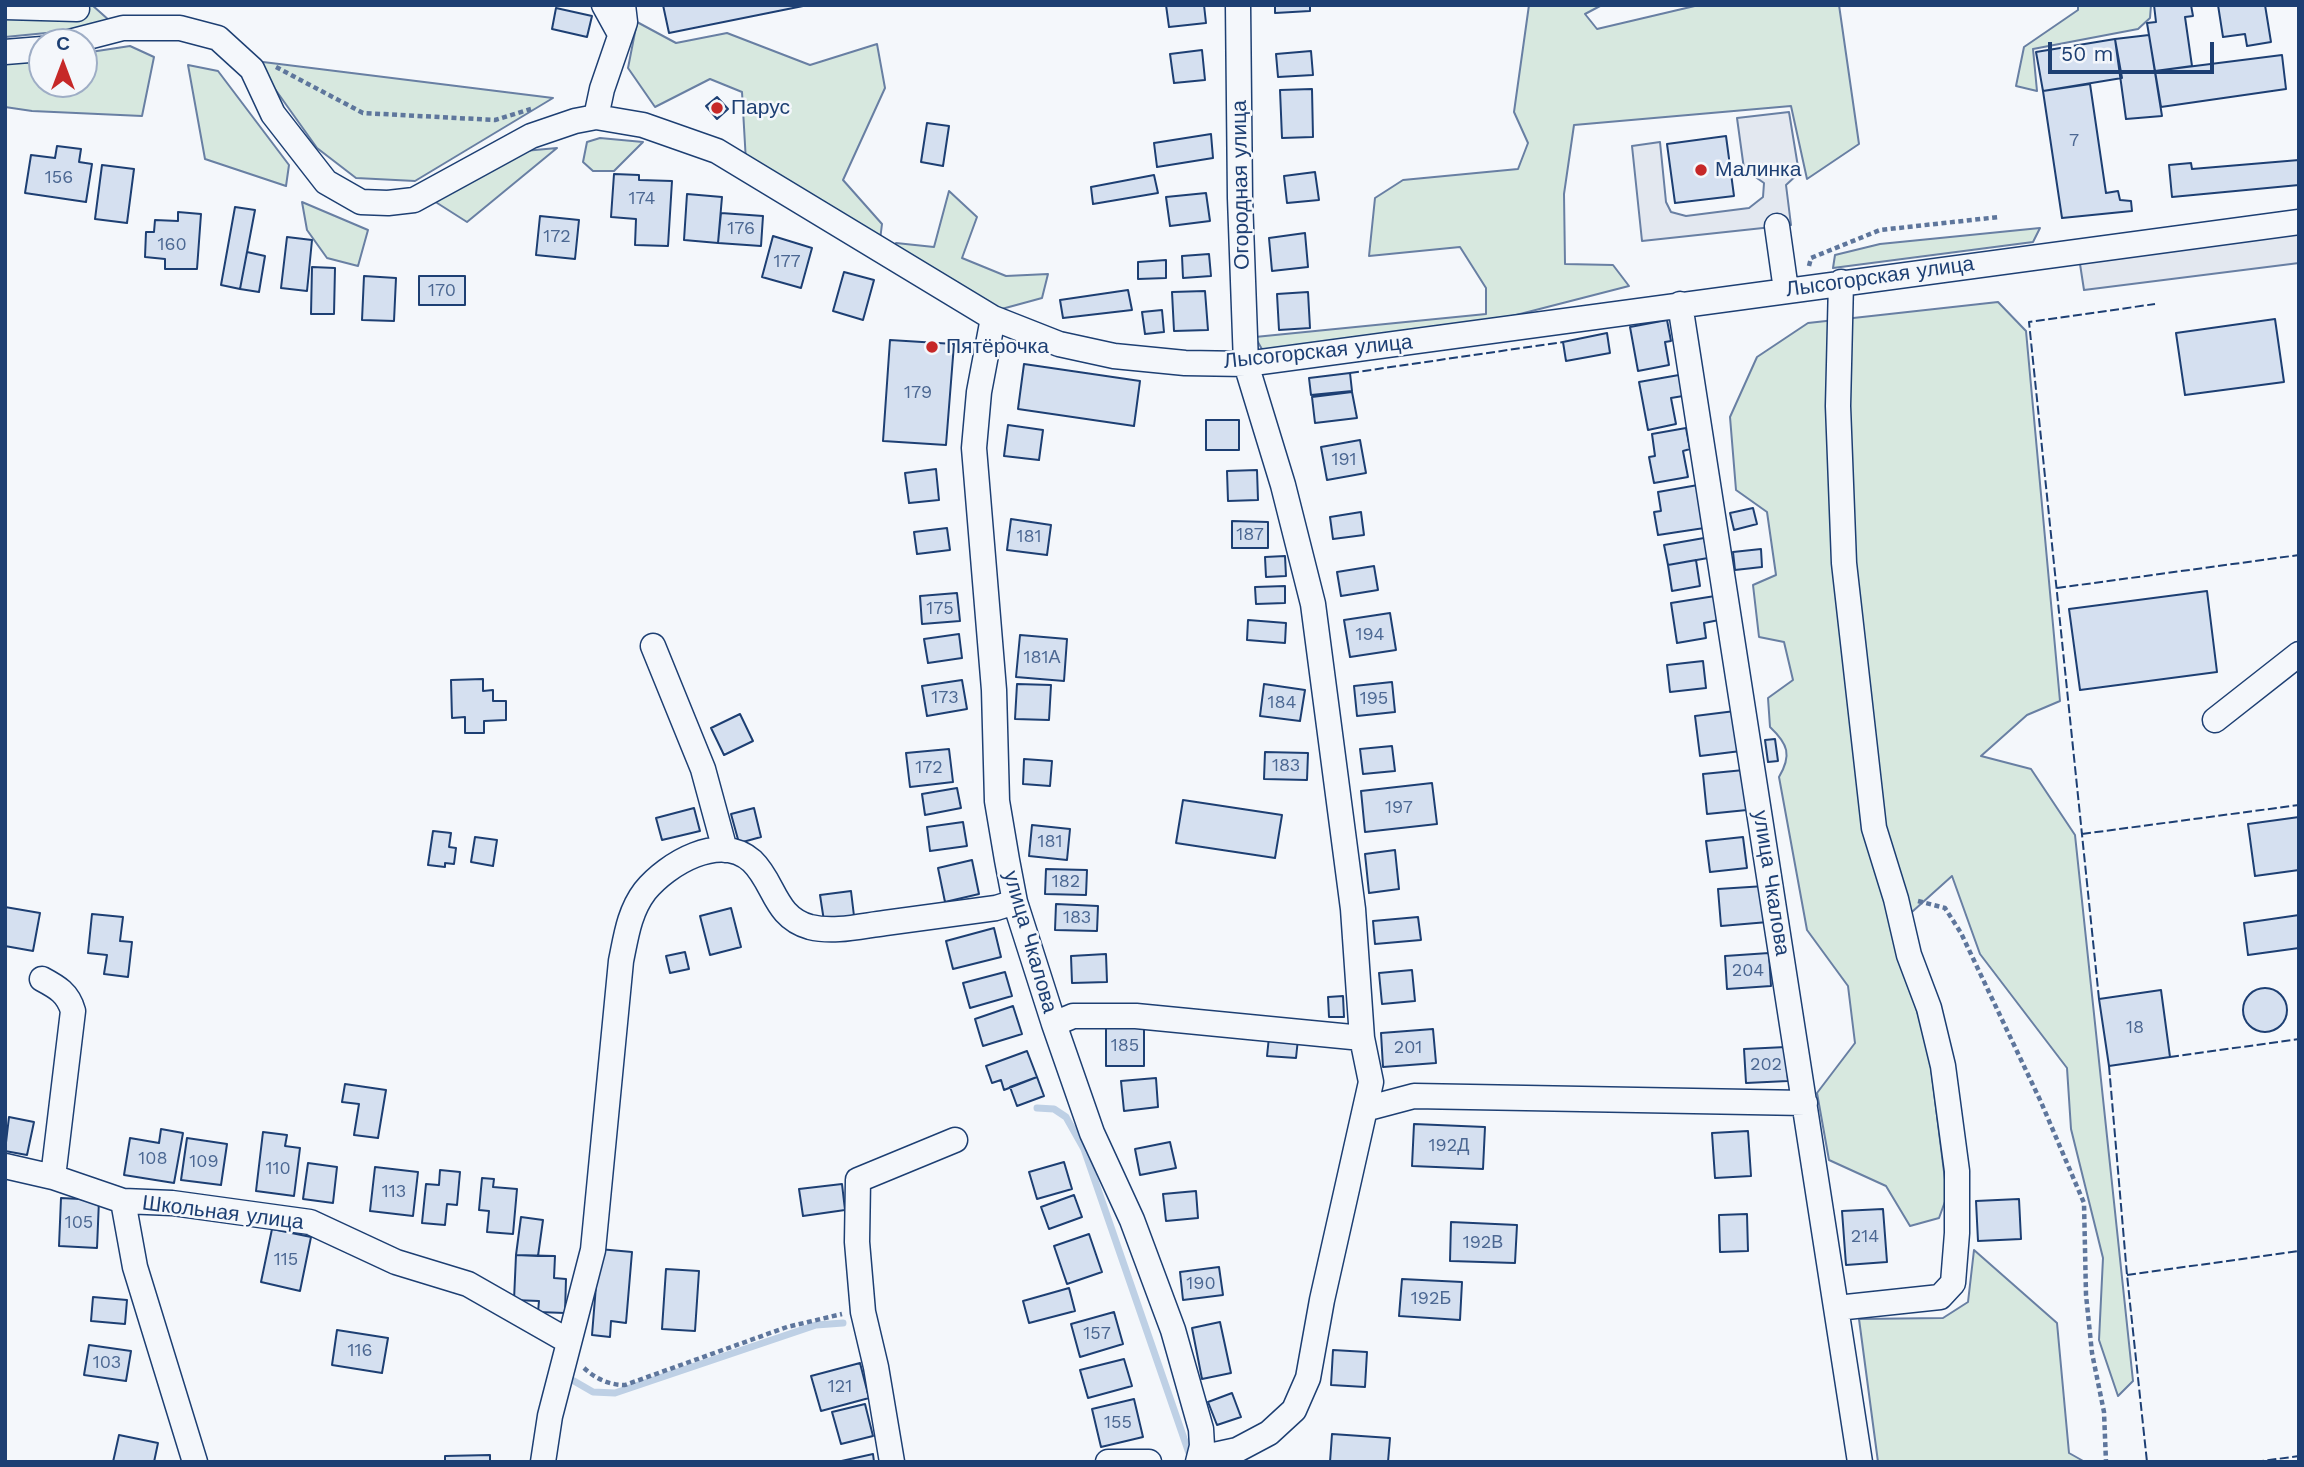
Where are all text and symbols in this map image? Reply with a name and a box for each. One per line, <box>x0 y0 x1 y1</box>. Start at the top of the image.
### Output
north arrow <box>28 28 98 98</box>
scale bar <box>2052 28 2218 72</box>
text: С <box>56 32 70 55</box>
text: 50 m <box>2061 41 2113 66</box>
place label: Парус <box>731 95 790 121</box>
marker: Парус <box>709 100 725 116</box>
street label: Огородная улица <box>1227 100 1255 270</box>
house number: 7 <box>2069 130 2079 152</box>
place label: Малинка <box>1715 157 1801 183</box>
marker: Малинка <box>1693 162 1709 178</box>
house number: 156 <box>45 167 73 189</box>
house number: 174 <box>629 188 655 210</box>
house number: 176 <box>727 218 755 240</box>
house number: 172 <box>543 226 571 248</box>
house number: 160 <box>157 234 187 256</box>
house number: 177 <box>773 251 801 273</box>
street label: Лысогорская улица <box>1784 251 1976 303</box>
house number: 170 <box>428 280 456 302</box>
street label: Лысогорская улица <box>1222 330 1414 374</box>
place label: Пятёрочка <box>946 334 1049 360</box>
marker: Пятёрочка <box>924 339 940 355</box>
house number: 179 <box>904 382 932 404</box>
house number: 191 <box>1331 449 1357 471</box>
house number: 187 <box>1236 524 1264 546</box>
house number: 181 <box>1016 526 1042 548</box>
house number: 175 <box>926 598 954 620</box>
house number: 194 <box>1355 624 1385 646</box>
house number: 181А <box>1023 647 1061 669</box>
house number: 173 <box>931 687 959 709</box>
house number: 195 <box>1360 688 1388 710</box>
house number: 184 <box>1267 692 1297 714</box>
house number: 183 <box>1272 755 1300 777</box>
house number: 172 <box>915 757 943 779</box>
house number: 197 <box>1385 797 1413 819</box>
street label: улица Чкалова <box>1747 808 1795 958</box>
house number: 181 <box>1037 831 1063 853</box>
street label: улица Чкалова <box>998 868 1062 1016</box>
house number: 182 <box>1052 871 1080 893</box>
house number: 183 <box>1063 907 1091 929</box>
house number: 204 <box>1732 960 1764 982</box>
house number: 18 <box>2126 1017 2144 1039</box>
house number: 185 <box>1111 1035 1139 1057</box>
house number: 201 <box>1394 1037 1422 1059</box>
house number: 202 <box>1750 1054 1782 1076</box>
house number: 192Д <box>1429 1135 1469 1157</box>
house number: 108 <box>138 1148 168 1170</box>
house number: 109 <box>189 1151 219 1173</box>
house number: 110 <box>265 1158 291 1180</box>
house number: 113 <box>382 1181 406 1203</box>
street label: Школьная улица <box>141 1191 305 1235</box>
house number: 105 <box>65 1212 93 1234</box>
house number: 214 <box>1851 1226 1879 1248</box>
house number: 192В <box>1463 1232 1503 1254</box>
house number: 115 <box>274 1249 298 1271</box>
house number: 190 <box>1186 1273 1216 1295</box>
house number: 192Б <box>1411 1288 1451 1310</box>
house number: 157 <box>1083 1323 1111 1345</box>
house number: 116 <box>348 1340 372 1362</box>
house number: 103 <box>93 1352 121 1374</box>
house number: 121 <box>828 1376 852 1398</box>
house number: 155 <box>1104 1412 1132 1434</box>

